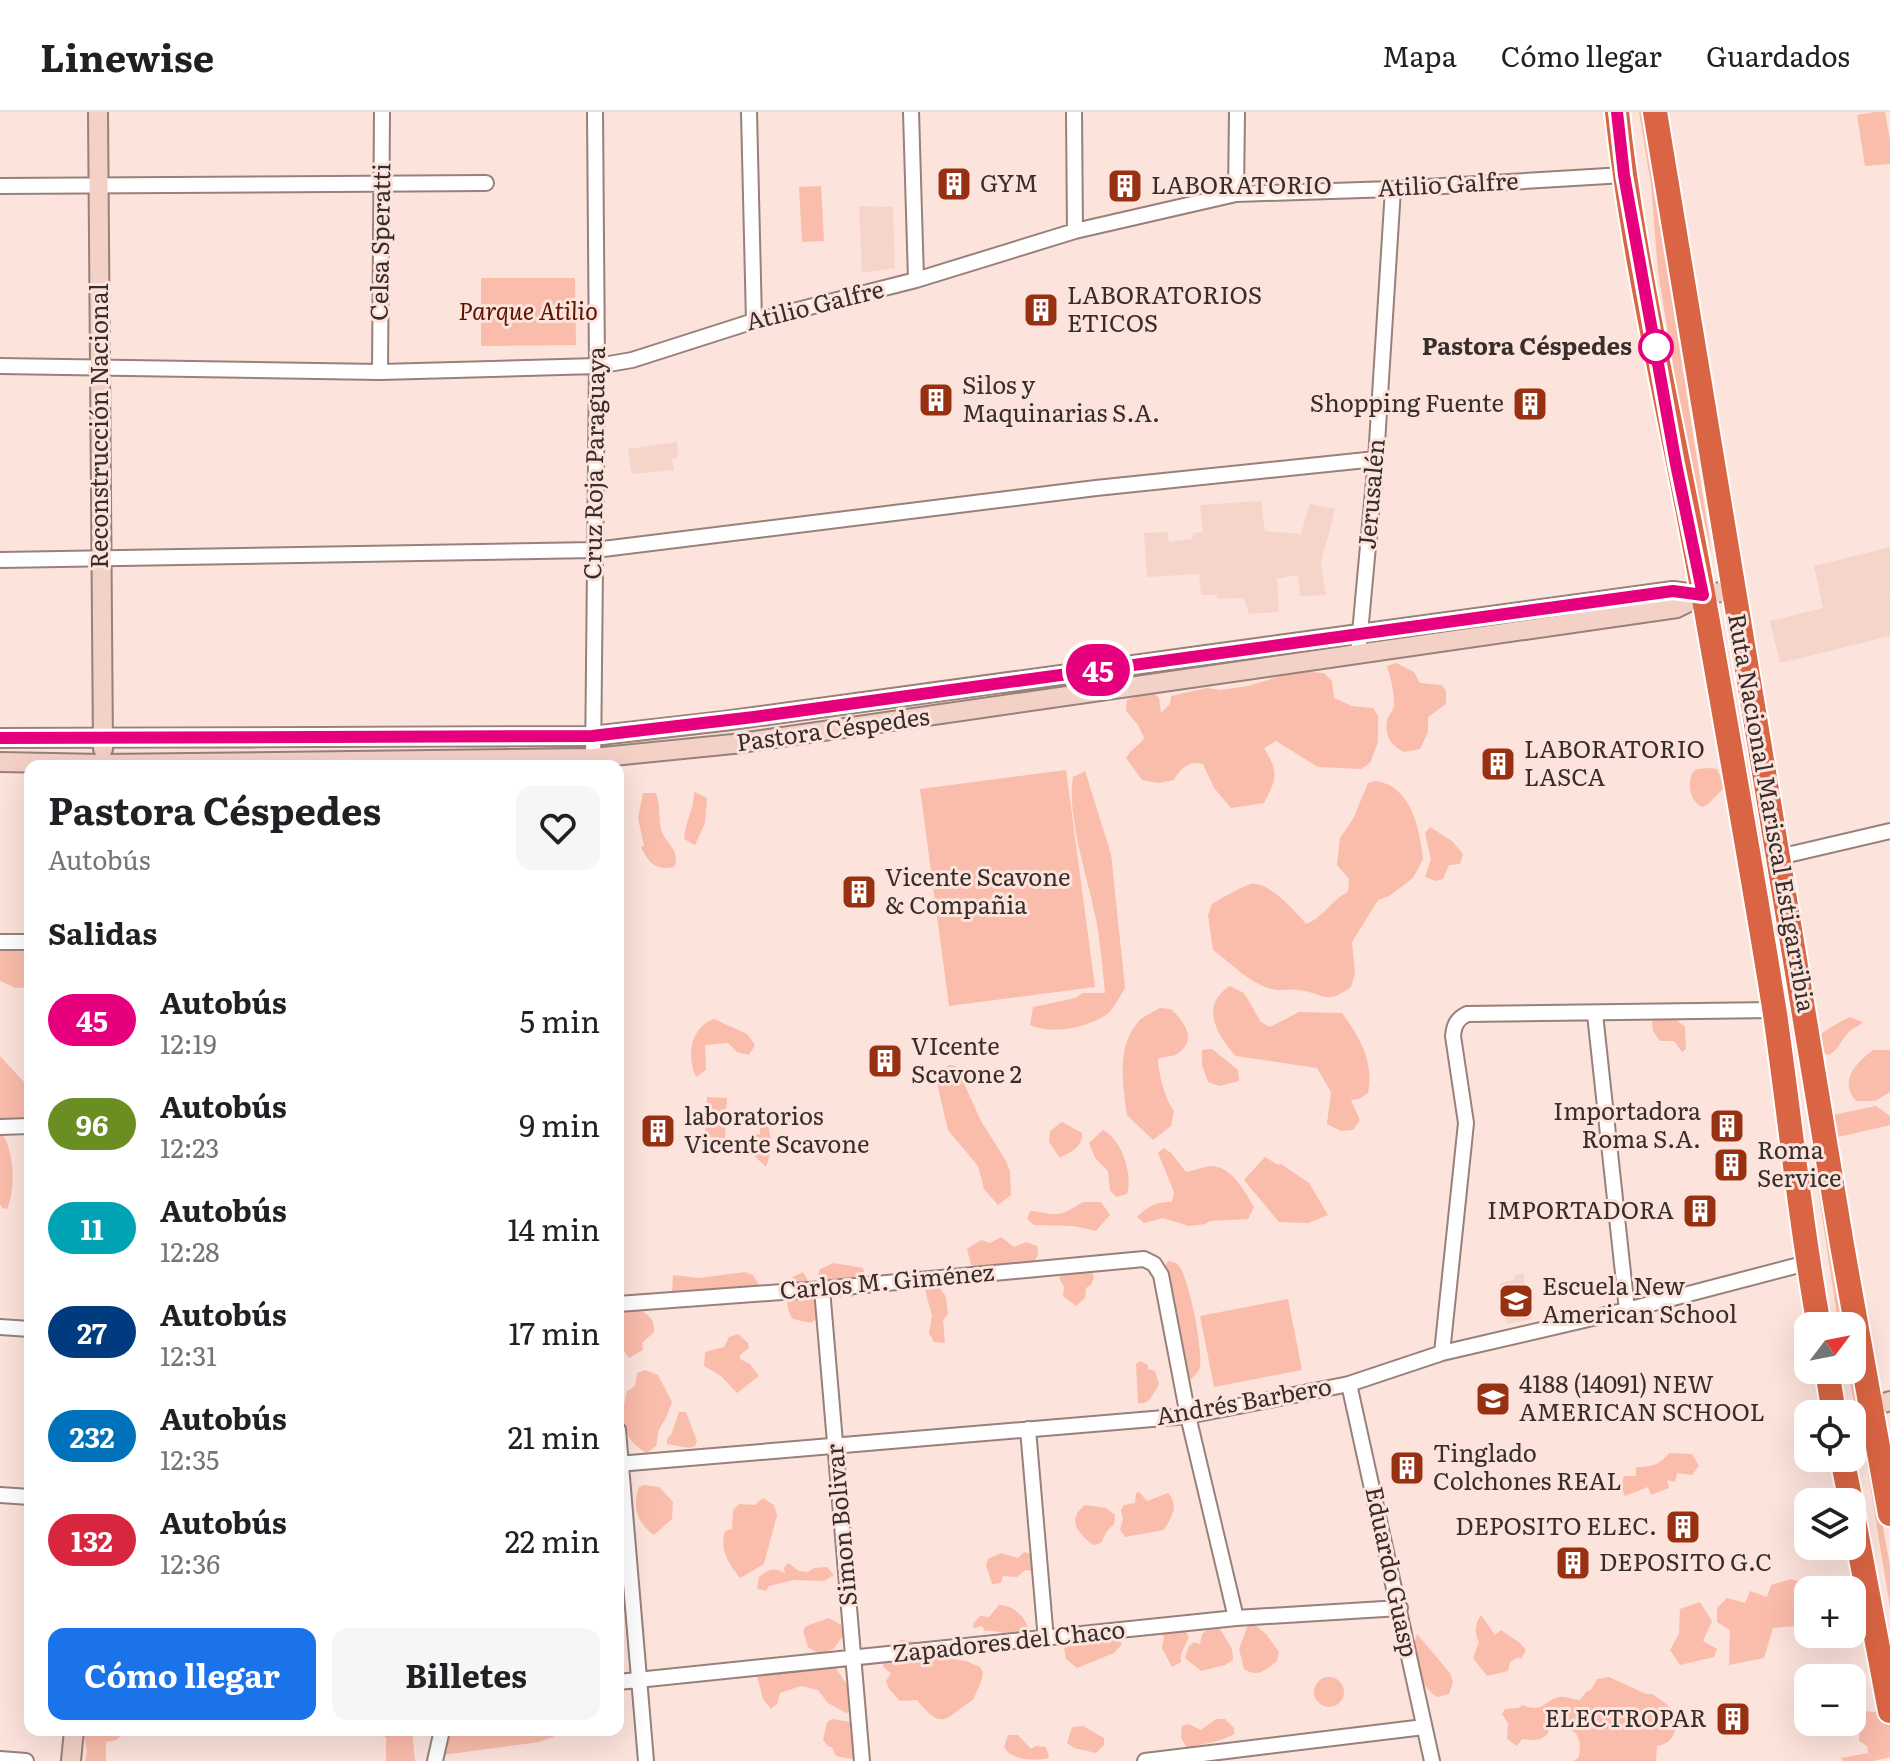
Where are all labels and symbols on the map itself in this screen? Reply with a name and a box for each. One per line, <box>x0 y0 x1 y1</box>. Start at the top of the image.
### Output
street label: Atilio Galfre <box>1377 161 1519 204</box>
street label: Celsa Speratti <box>360 163 397 321</box>
place label: GYM <box>980 164 1038 199</box>
building icon: GYM <box>935 165 973 203</box>
place label: LABORATORIO <box>1151 166 1332 201</box>
building icon: LABORATORIO <box>1106 167 1144 205</box>
street label: Atilio Galfre <box>742 270 887 338</box>
place label: LABORATORIOS ETICOS <box>1067 276 1262 339</box>
street label: Reconstrucción Nacional <box>80 283 115 569</box>
building icon: LABORATORIOS ETICOS <box>1022 291 1060 329</box>
park label: Parque Atilio <box>458 292 598 327</box>
place label: Pastora Céspedes <box>1422 327 1632 362</box>
marker: Pastora Céspedes <box>1639 330 1673 364</box>
street label: Cruz Roja Paraguaya <box>573 346 612 580</box>
place label: Silos y Maquinarias S.A. <box>962 366 1160 429</box>
building icon: Silos y Maquinarias S.A. <box>917 381 955 419</box>
place label: Shopping Fuente <box>1310 384 1504 419</box>
building icon: Shopping Fuente <box>1511 385 1549 423</box>
street label: Jerusalén <box>1347 437 1392 551</box>
street label: Ruta Nacional Mariscal Estigarribia <box>1721 610 1826 1015</box>
line badge: 45 <box>1062 644 1134 696</box>
street label: Pastora Céspedes <box>734 697 932 758</box>
place label: LABORATORIO LASCA <box>1524 730 1705 793</box>
building icon: LABORATORIO LASCA <box>1479 745 1517 783</box>
place label: Vicente Scavone & Compañia <box>885 858 1070 921</box>
building icon: Vicente Scavone & Compañia <box>840 873 878 911</box>
place label: VIcente Scavone 2 <box>911 1027 1022 1090</box>
building icon: VIcente Scavone 2 <box>866 1042 904 1080</box>
place label: Importadora Roma S.A. <box>1553 1092 1701 1155</box>
place label: laboratorios Vicente Scavone <box>684 1097 869 1160</box>
building icon: Importadora Roma S.A. <box>1708 1107 1746 1145</box>
building icon: laboratorios Vicente Scavone <box>639 1112 677 1150</box>
place label: Roma Service <box>1757 1131 1841 1194</box>
building icon: Roma Service <box>1712 1146 1750 1184</box>
place label: IMPORTADORA <box>1487 1191 1674 1226</box>
building icon: IMPORTADORA <box>1681 1192 1719 1230</box>
street label: Carlos M. Giménez <box>778 1253 996 1306</box>
place label: Escuela New American School <box>1542 1267 1737 1330</box>
school or university icon: Escuela New American School <box>1497 1282 1535 1320</box>
north arrow <box>1794 1312 1866 1384</box>
place label: 4188 (14091) NEW AMERICAN SCHOOL <box>1519 1365 1765 1428</box>
street label: Andrés Barbero <box>1153 1367 1334 1432</box>
school or university icon: 4188 (14091) NEW AMERICAN SCHOOL <box>1474 1380 1512 1418</box>
place label: Tinglado Colchones REAL <box>1433 1434 1622 1497</box>
street label: Simon Bolivar <box>815 1442 864 1608</box>
building icon: Tinglado Colchones REAL <box>1388 1449 1426 1487</box>
street label: Eduardo Guasp <box>1358 1483 1429 1660</box>
place label: DEPOSITO ELEC. <box>1455 1507 1657 1542</box>
building icon: DEPOSITO ELEC. <box>1664 1508 1702 1546</box>
place label: DEPOSITO G.C <box>1599 1543 1772 1578</box>
building icon: DEPOSITO G.C <box>1554 1544 1592 1582</box>
street label: Zapadores del Chaco <box>891 1610 1127 1669</box>
place label: ELECTROPAR <box>1544 1699 1707 1734</box>
building icon: ELECTROPAR <box>1714 1700 1752 1738</box>

